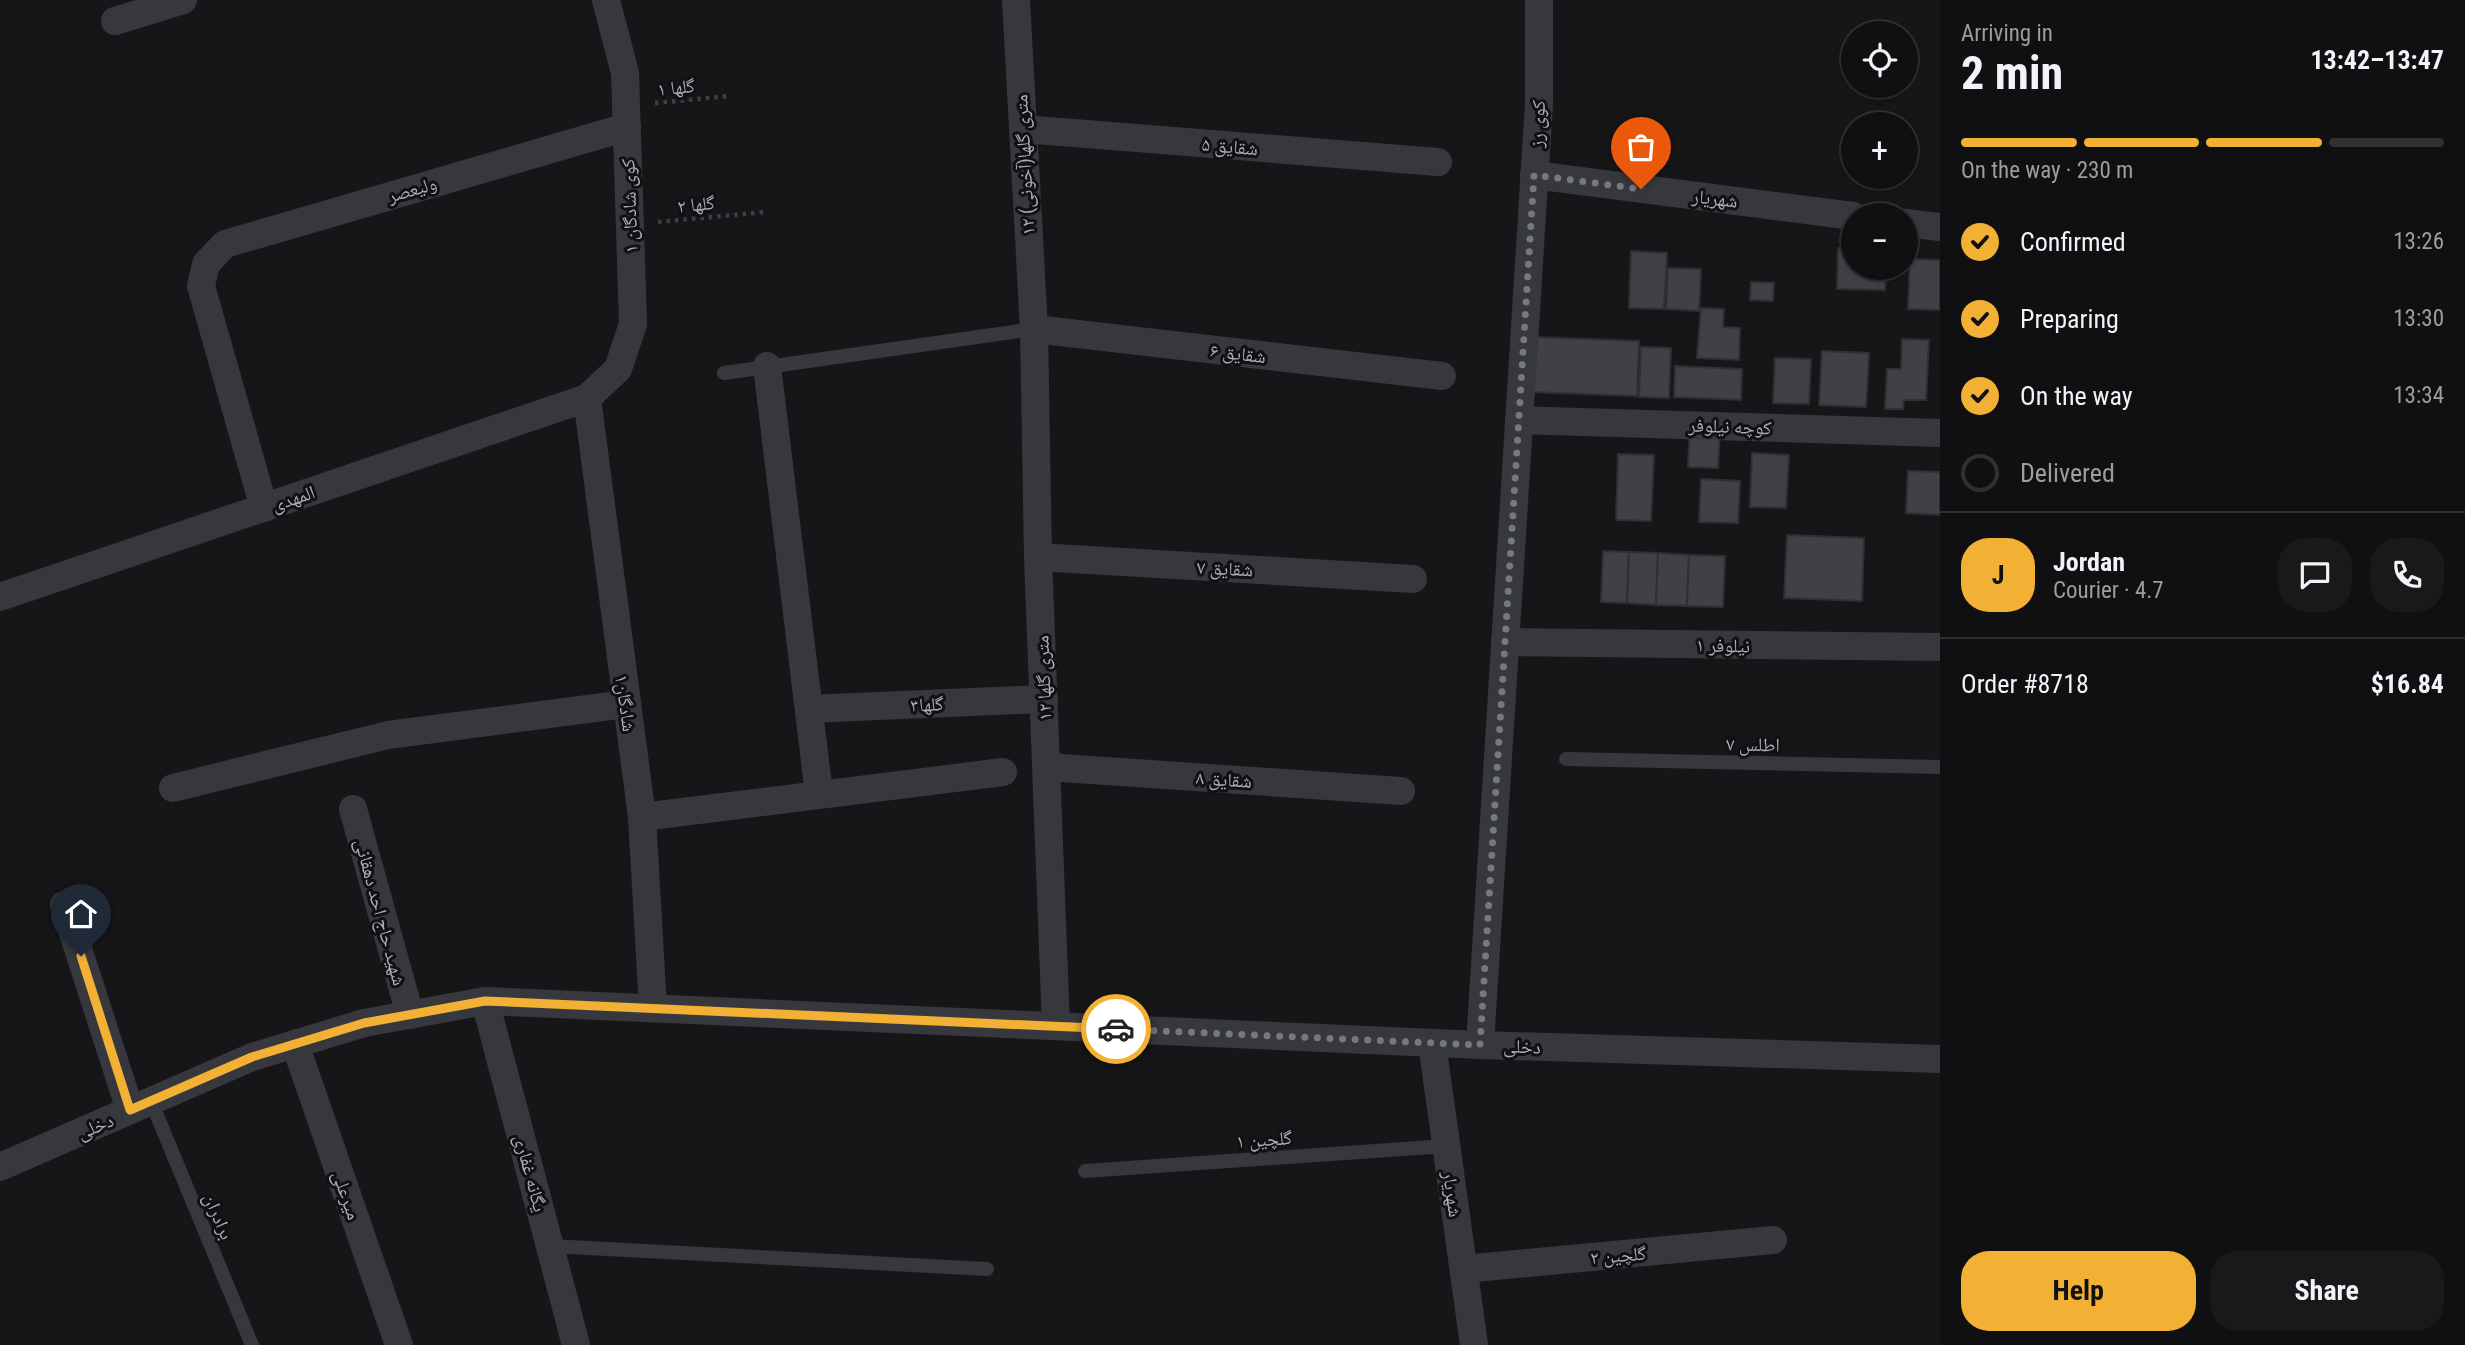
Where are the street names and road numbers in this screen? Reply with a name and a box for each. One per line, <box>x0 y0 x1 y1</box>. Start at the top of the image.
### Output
street label: گلها ۱ <box>656 74 696 101</box>
street label: ۱۲ متری گلها(آخونی) <box>1009 94 1040 236</box>
street label: کوی رز <box>1525 100 1550 149</box>
street label: شقایق ۵ <box>1201 133 1259 160</box>
street label: کوی شادگان ۱ <box>616 158 643 254</box>
street label: ولیعصر <box>384 172 439 208</box>
street label: شهریار <box>1690 184 1739 213</box>
street label: گلها ۲ <box>676 191 716 218</box>
street label: شقایق ۶ <box>1209 339 1267 368</box>
street label: کوچه نیلوفر <box>1687 414 1772 439</box>
street label: المهدی <box>268 480 318 517</box>
street label: شقایق ۷ <box>1196 556 1254 581</box>
street label: نیلوفر ۱ <box>1696 634 1750 657</box>
street label: ۱۲ متری گلها <box>1031 635 1056 721</box>
street label: شادگان۱ <box>610 673 641 733</box>
street label: گلها۳ <box>910 692 944 717</box>
street label: اطلس ۷ <box>1726 733 1780 756</box>
street label: شقایق ۸ <box>1195 766 1253 793</box>
street label: شهید حاج احد دهقانی <box>350 836 411 988</box>
street label: دخلی <box>1503 1034 1541 1059</box>
street label: دخلی <box>73 1108 117 1144</box>
street label: گلچین ۱ <box>1235 1126 1293 1153</box>
street label: یگانه غفاری <box>509 1132 552 1214</box>
street label: میرعلی <box>327 1168 366 1223</box>
street label: شهریار <box>1438 1169 1467 1218</box>
street label: برادران <box>199 1189 239 1243</box>
street label: گلچین ۲ <box>1589 1242 1647 1269</box>

